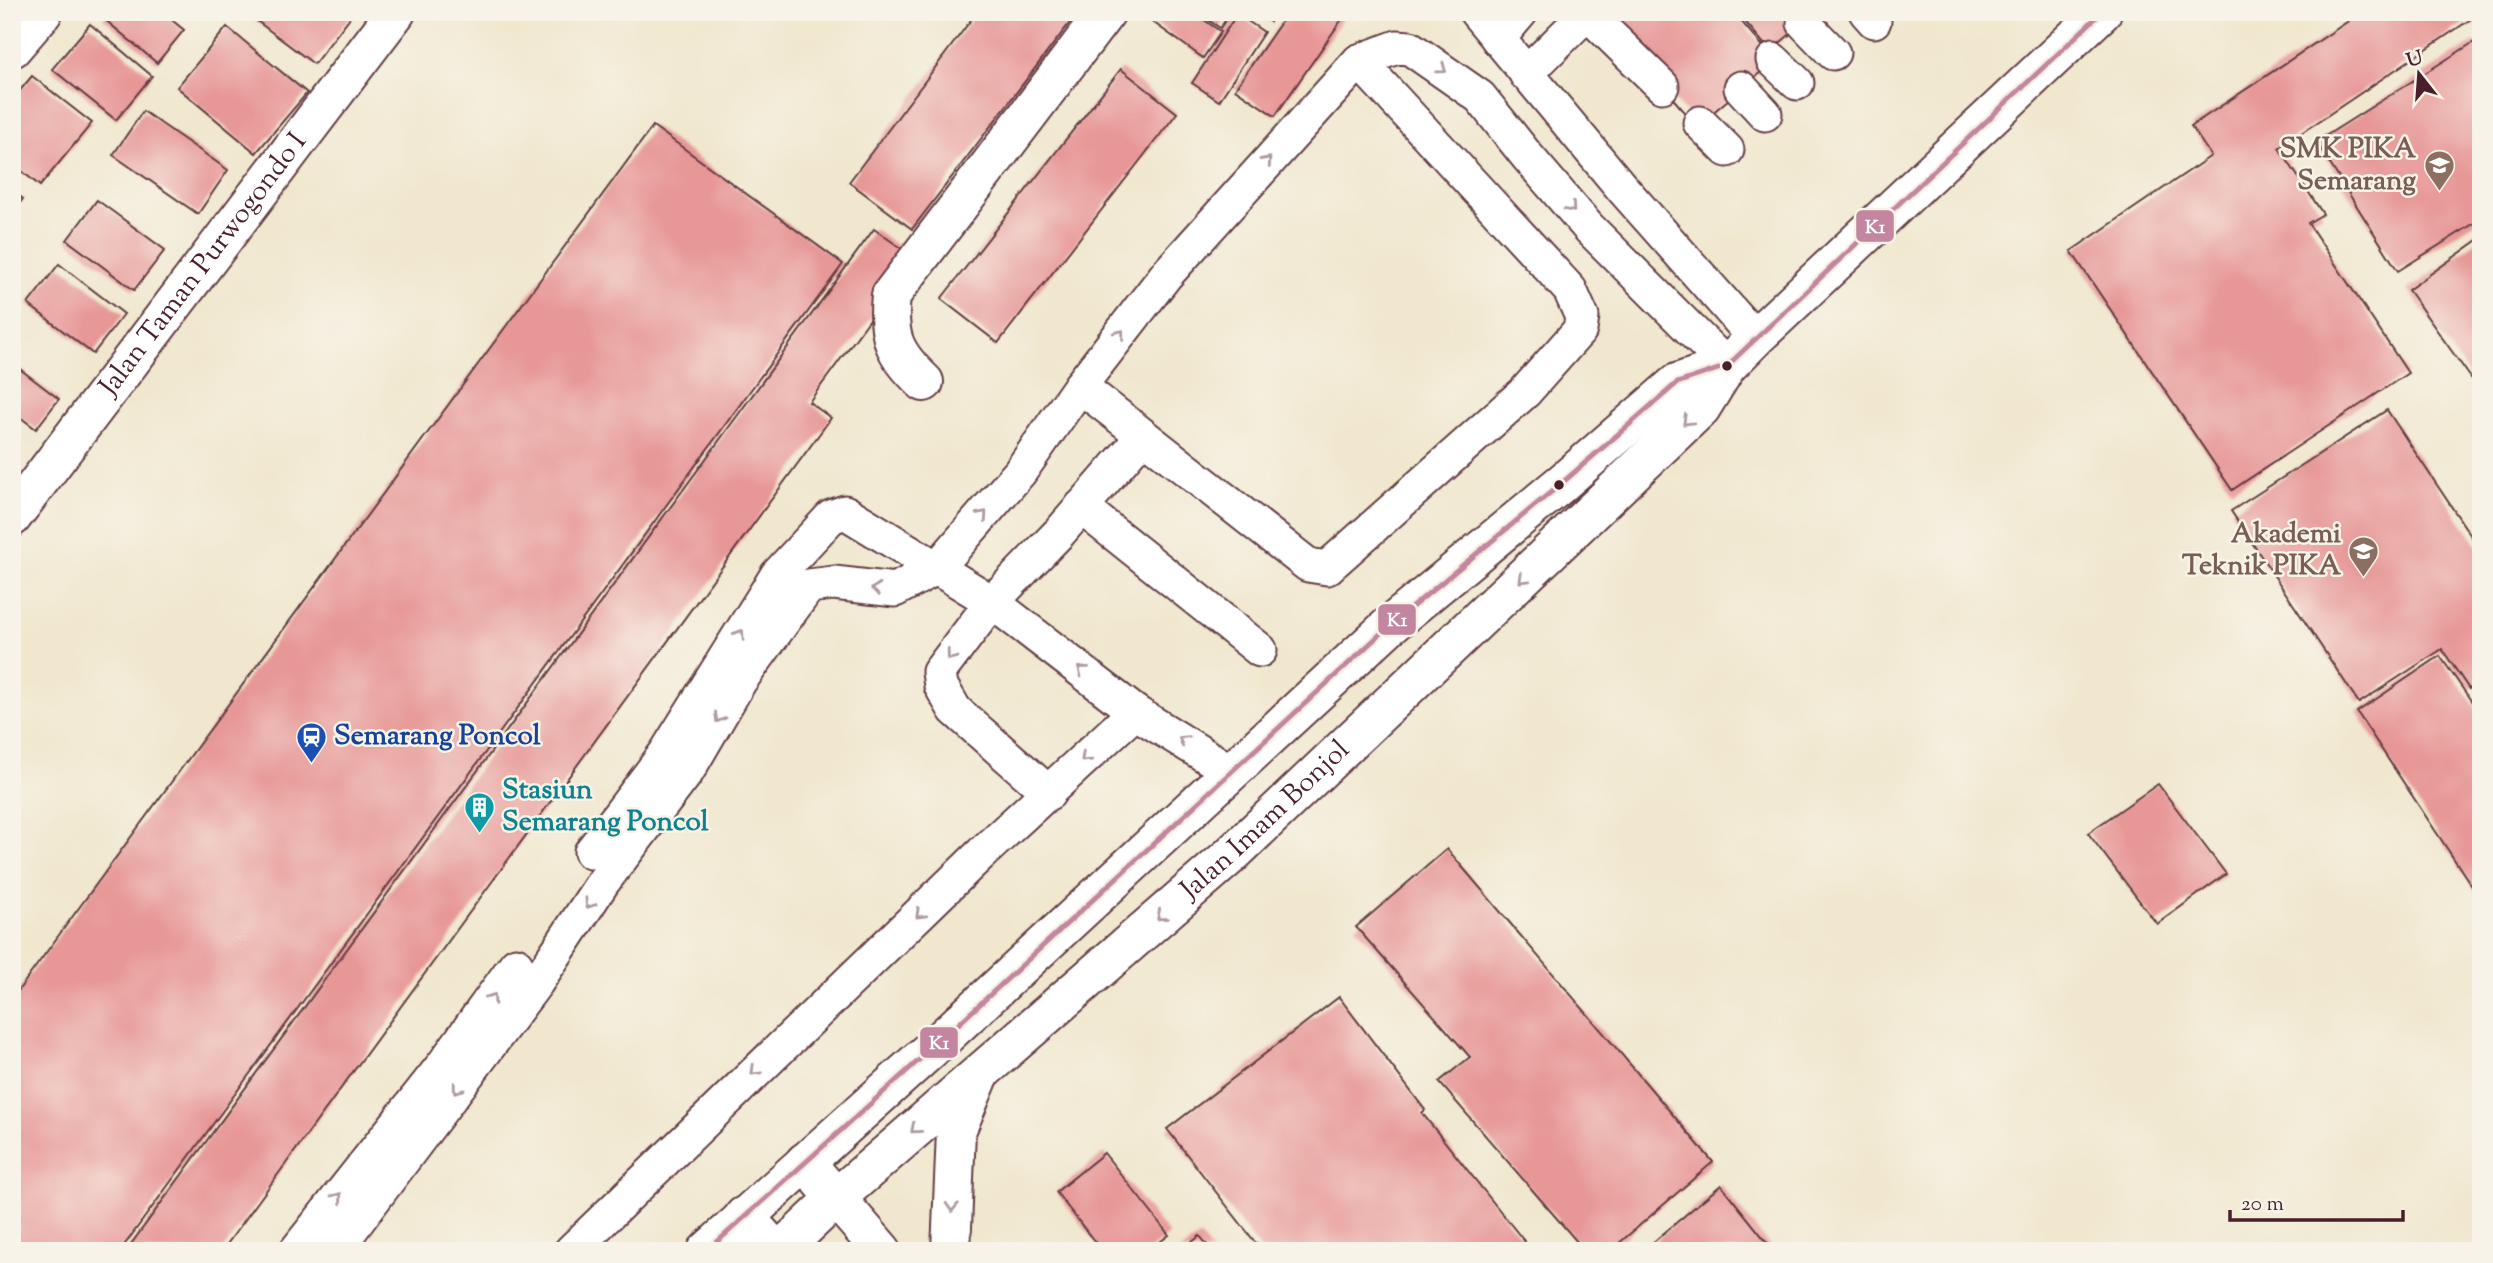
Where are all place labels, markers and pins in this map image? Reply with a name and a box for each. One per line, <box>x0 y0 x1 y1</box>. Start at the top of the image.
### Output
place label: SMK PIKA Semarang <box>2280 130 2416 202</box>
school or university icon: SMK PIKA Semarang <box>2422 149 2456 193</box>
unlabelled marker <box>1720 359 1734 373</box>
unlabelled marker <box>1552 478 1566 492</box>
place label: Akademi Teknik PIKA <box>2182 515 2341 587</box>
school or university icon: Akademi Teknik PIKA <box>2347 534 2381 578</box>
place label: Semarang Poncol <box>334 717 541 757</box>
station icon: Semarang Poncol <box>294 720 328 764</box>
place label: Stasiun Semarang Poncol <box>502 771 709 843</box>
building icon: Stasiun Semarang Poncol <box>462 790 496 834</box>

